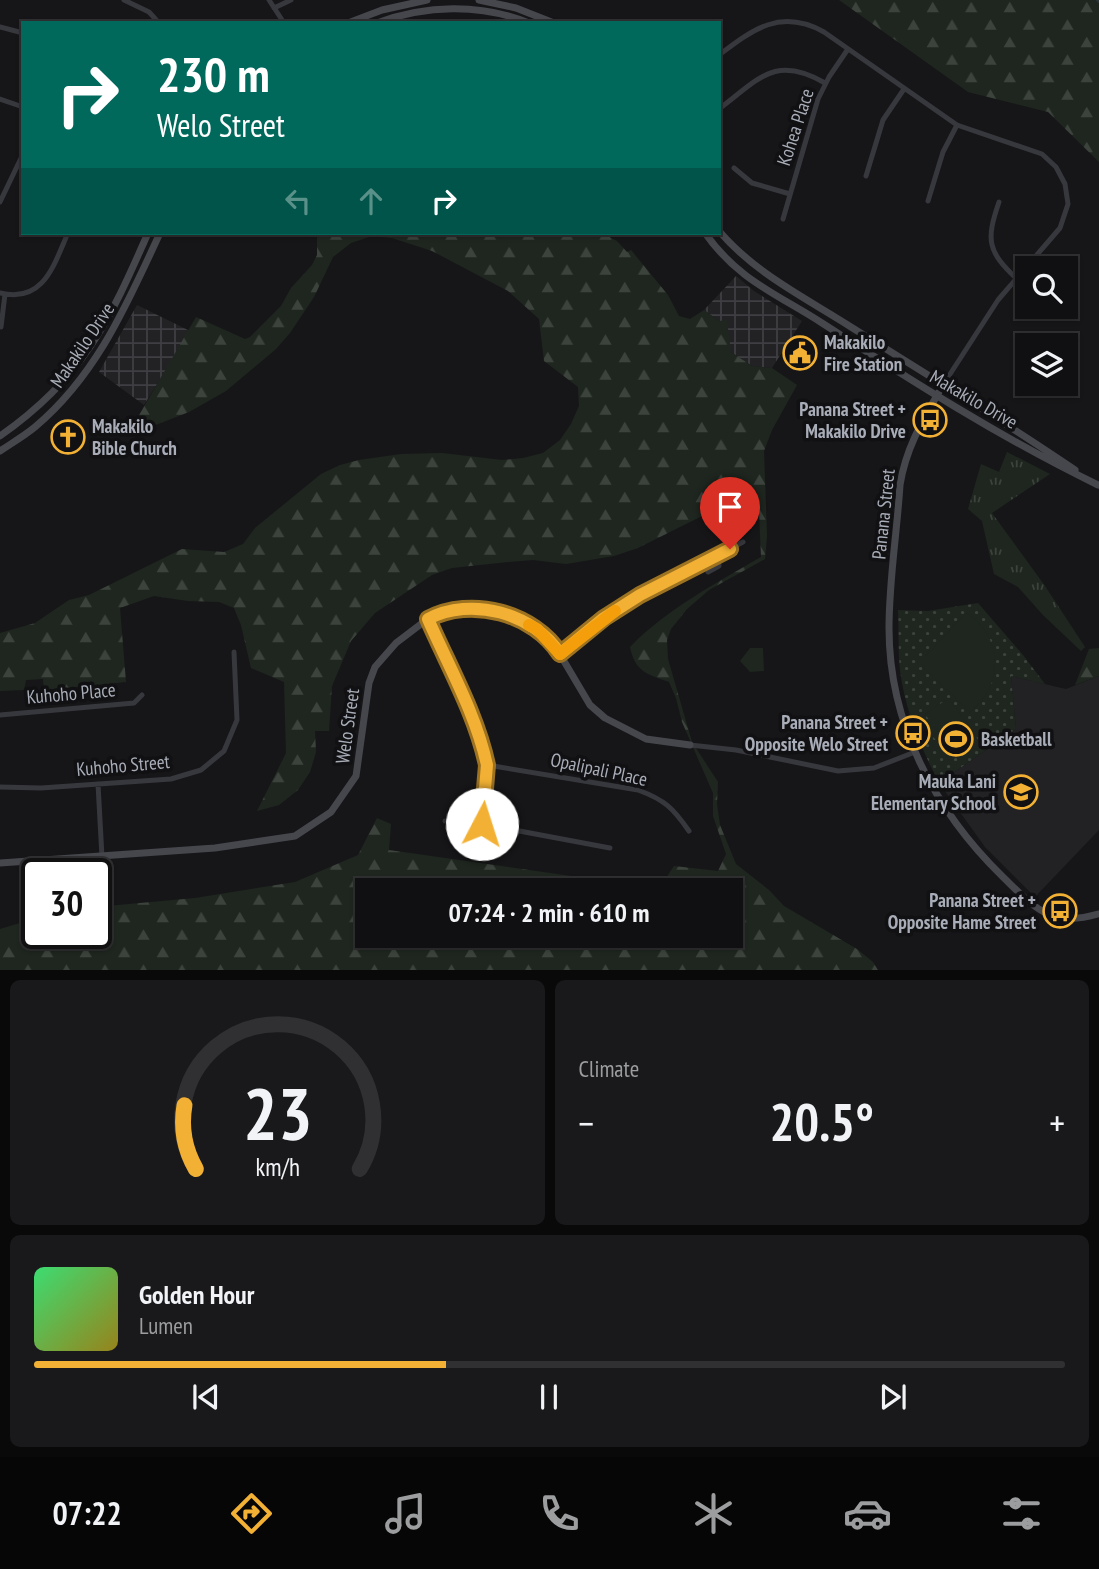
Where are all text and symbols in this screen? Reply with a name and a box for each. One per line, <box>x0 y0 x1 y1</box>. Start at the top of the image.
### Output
text: 230 m <box>157 42 270 106</box>
icon: right <box>42 49 133 140</box>
street label: Kohea Place <box>771 85 819 169</box>
text: Welo Street <box>157 104 285 146</box>
icon: left <box>279 182 317 220</box>
icon: ahead <box>352 182 390 220</box>
icon: right <box>425 182 463 220</box>
map controls <box>1015 256 1078 396</box>
button: search <box>1015 256 1078 319</box>
street label: Makakilo Drive <box>45 298 119 392</box>
place label: Makakilo Fire Station <box>824 330 902 376</box>
button: layers <box>1015 333 1078 396</box>
public building icon: Makakilo Fire Station <box>781 334 819 372</box>
street label: Makakilo Drive <box>926 364 1022 434</box>
place label: Panana Street + Makakilo Drive <box>799 397 906 443</box>
bus stop icon: Panana Street + Makakilo Drive <box>911 401 949 439</box>
place label: Makakilo Bible Church <box>92 414 177 460</box>
church icon: Makakilo Bible Church <box>49 418 87 456</box>
street label: Panana Street <box>866 467 900 560</box>
pin <box>700 477 760 549</box>
icon: arrive <box>711 488 749 526</box>
street label: Kuhoho Place <box>25 677 117 709</box>
street label: Welo Street <box>330 686 364 765</box>
place label: Panana Street + Opposite Welo Street <box>745 710 888 756</box>
bus stop icon: Panana Street + Opposite Welo Street <box>894 714 932 752</box>
sports icon: Basketball <box>937 720 975 758</box>
place label: Basketball <box>981 727 1052 751</box>
street label: Opalipali Place <box>548 747 650 791</box>
street label: Kuhoho Street <box>75 749 171 781</box>
place label: Mauka Lani Elementary School <box>871 769 996 815</box>
school or university icon: Mauka Lani Elementary School <box>1002 773 1040 811</box>
position arrow <box>445 787 519 861</box>
speed limit sign: 30 <box>21 858 112 949</box>
place label: Panana Street + Opposite Hame Street <box>888 888 1036 934</box>
bus stop icon: Panana Street + Opposite Hame Street <box>1041 892 1079 930</box>
text: 07:24 · 2 min · 610 m <box>449 896 649 929</box>
text: Climate <box>579 1054 639 1083</box>
text: 23 <box>242 1065 312 1159</box>
text: 20.5° <box>769 1088 874 1155</box>
text: − <box>579 1098 594 1147</box>
text: + <box>1049 1098 1065 1147</box>
text: km/h <box>255 1150 299 1182</box>
text: Golden Hour <box>139 1278 254 1311</box>
text: Lumen <box>139 1311 193 1340</box>
icon: previous <box>187 1378 225 1416</box>
icon: pause <box>530 1378 568 1416</box>
icon: next <box>874 1378 912 1416</box>
icon: directions <box>227 1489 276 1538</box>
icon: music <box>381 1489 430 1538</box>
icon: phone <box>535 1489 584 1538</box>
icon: climate <box>689 1489 738 1538</box>
icon: car <box>843 1489 892 1538</box>
icon: filters <box>997 1489 1046 1538</box>
text: 07:22 <box>53 1492 122 1534</box>

